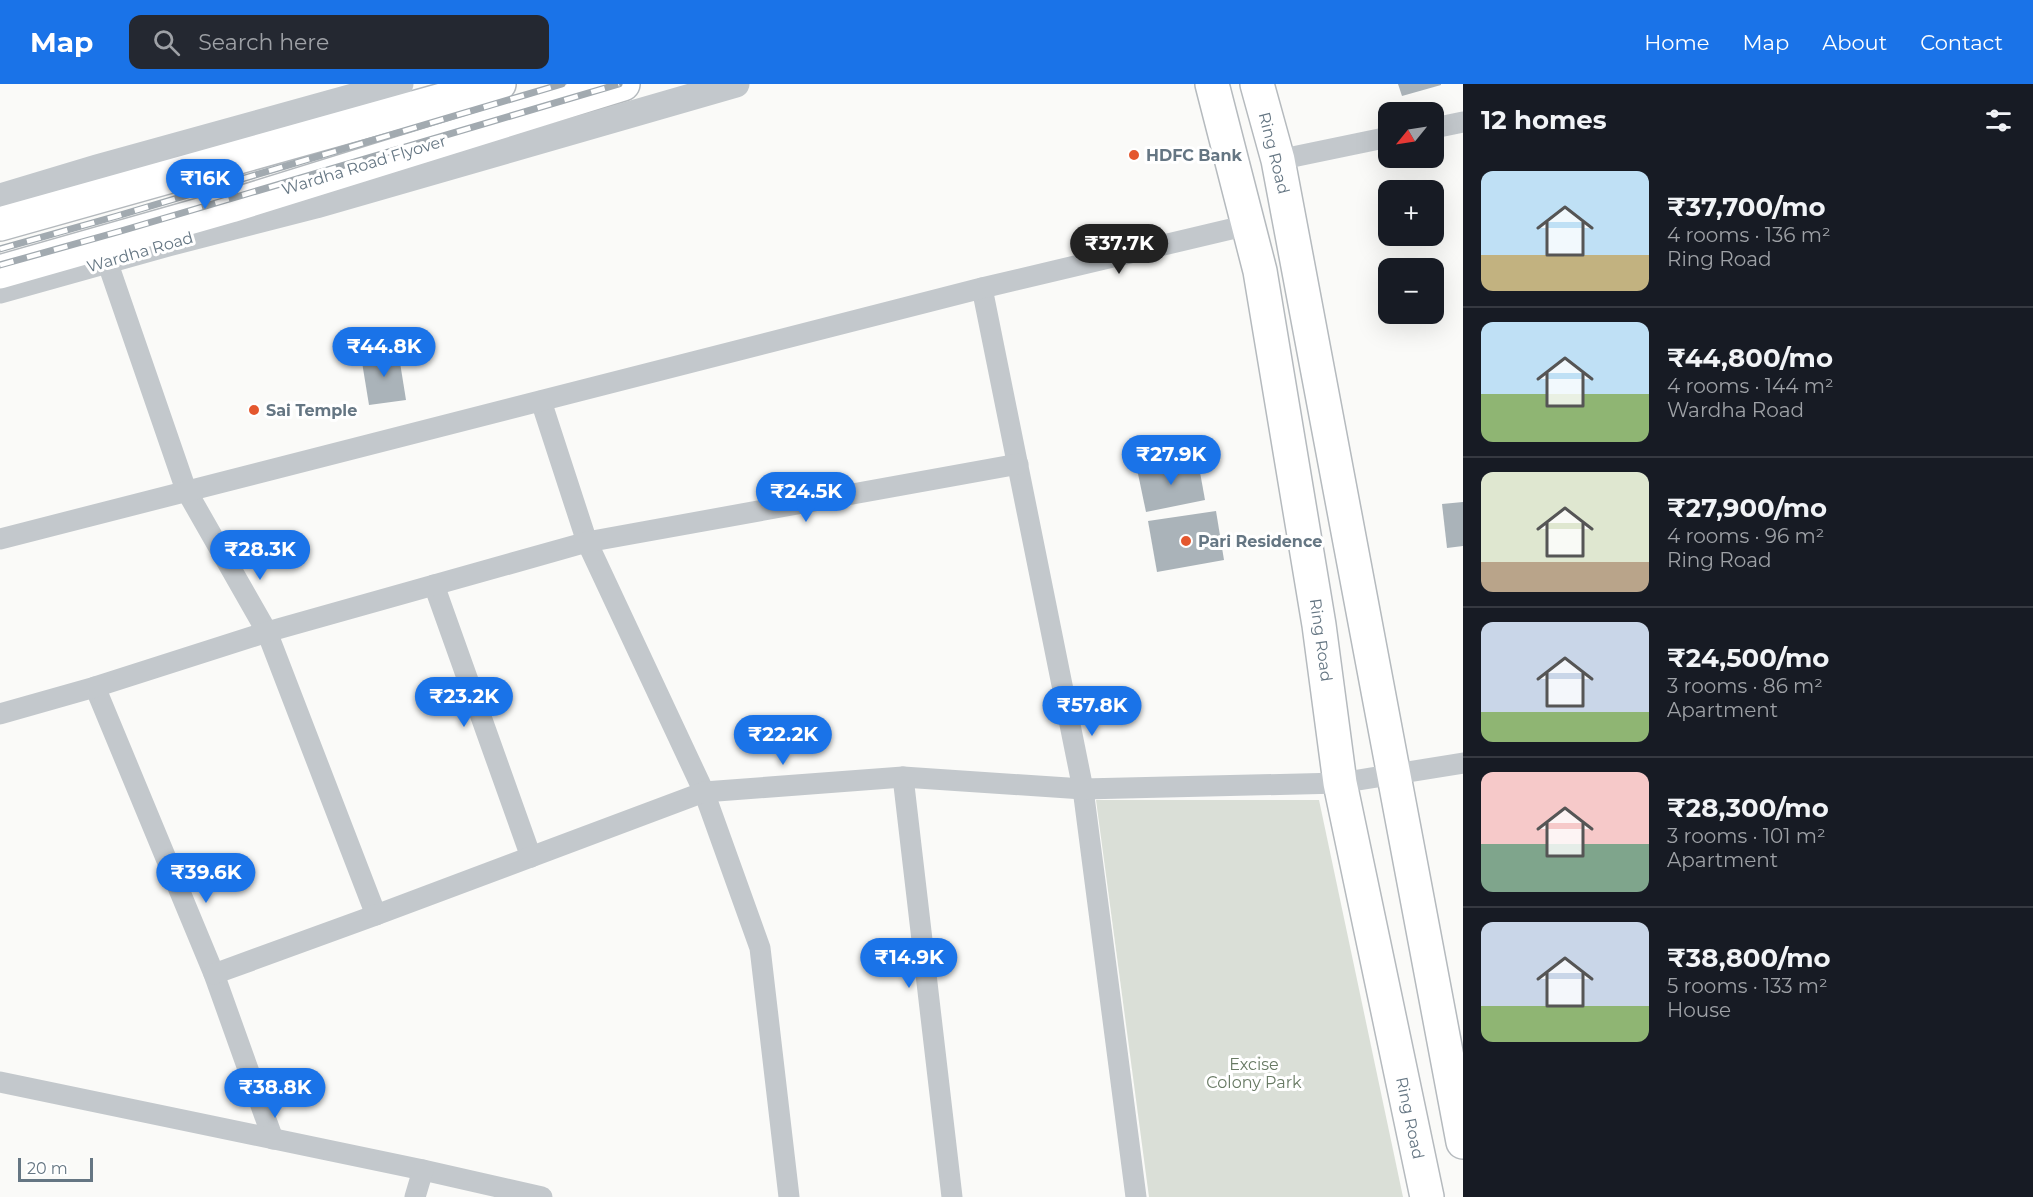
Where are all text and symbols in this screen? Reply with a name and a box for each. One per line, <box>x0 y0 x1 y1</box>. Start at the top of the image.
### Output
search box <box>129 15 549 69</box>
text: Map <box>30 25 93 59</box>
icon: search <box>150 26 183 59</box>
text: Search here <box>198 29 329 56</box>
text: Home <box>1644 30 1709 55</box>
text: Map <box>1742 30 1789 55</box>
text: About <box>1822 30 1887 55</box>
text: Contact <box>1920 30 2003 55</box>
north arrow <box>1378 102 1444 168</box>
map controls <box>1378 102 1444 324</box>
text: 12 homes <box>1481 104 1607 136</box>
icon: filters <box>1982 104 2015 137</box>
street label: Ring Road <box>1255 110 1293 196</box>
street label: Wardha Road Flyover <box>279 131 449 199</box>
place label: HDFC Bank <box>1146 146 1243 165</box>
marker: HDFC Bank <box>1127 148 1141 162</box>
pin: ₹16K <box>169 159 241 210</box>
text: ₹16K <box>180 166 230 190</box>
button: + <box>1378 180 1444 246</box>
text: ₹37,700/mo <box>1667 191 1826 223</box>
icon: home <box>1529 195 1601 267</box>
text: 4 rooms · 136 m² <box>1667 223 1831 247</box>
pin: ₹37.7K <box>1070 224 1168 275</box>
street label: Wardha Road <box>85 228 195 276</box>
text: ₹37.7K <box>1084 231 1154 255</box>
text: Ring Road <box>1667 247 1772 271</box>
button: − <box>1378 258 1444 324</box>
pin: ₹44.8K <box>335 327 433 378</box>
text: ₹44.8K <box>346 334 422 358</box>
text: ₹44,800/mo <box>1667 342 1833 374</box>
icon: home <box>1529 346 1601 418</box>
text: 4 rooms · 144 m² <box>1667 374 1834 398</box>
text: Wardha Road <box>1667 398 1804 422</box>
place label: Sai Temple <box>266 401 357 420</box>
marker: Sai Temple <box>247 403 261 417</box>
pin: ₹27.9K <box>1122 435 1220 486</box>
text: ₹27.9K <box>1136 442 1206 466</box>
pin: ₹24.5K <box>757 472 855 523</box>
text: ₹24.5K <box>770 479 842 503</box>
text: ₹27,900/mo <box>1667 492 1827 524</box>
icon: home <box>1529 496 1601 568</box>
text: 4 rooms · 96 m² <box>1667 524 1824 548</box>
pin: ₹28.3K <box>211 530 309 581</box>
place label: Pari Residence <box>1198 532 1322 551</box>
marker: Pari Residence <box>1179 534 1193 548</box>
text: ₹28.3K <box>224 537 296 561</box>
text: Ring Road <box>1667 548 1772 572</box>
street label: Ring Road <box>1306 597 1336 683</box>
text: ₹24,500/mo <box>1667 642 1829 674</box>
icon: home <box>1529 646 1601 718</box>
text: 3 rooms · 86 m² <box>1667 674 1823 698</box>
pin: ₹23.2K <box>415 677 513 728</box>
text: ₹23.2K <box>429 684 499 708</box>
pin: ₹57.8K <box>1043 686 1141 737</box>
text: ₹57.8K <box>1056 693 1128 717</box>
text: Apartment <box>1667 698 1778 722</box>
pin: ₹22.2K <box>734 715 832 766</box>
text: ₹22.2K <box>748 722 818 746</box>
text: ₹28,300/mo <box>1667 792 1829 824</box>
icon: home <box>1529 796 1601 868</box>
text: 3 rooms · 101 m² <box>1667 824 1826 848</box>
text: Apartment <box>1667 848 1778 872</box>
pin: ₹39.6K <box>157 853 255 904</box>
text: ₹39.6K <box>170 860 242 884</box>
pin: ₹14.9K <box>860 938 958 989</box>
text: ₹38,800/mo <box>1667 942 1831 974</box>
text: ₹14.9K <box>874 945 944 969</box>
icon: home <box>1529 946 1601 1018</box>
text: 5 rooms · 133 m² <box>1667 974 1828 998</box>
text: House <box>1667 998 1731 1022</box>
park label: Excise Colony Park <box>1206 1055 1302 1092</box>
pin: ₹38.8K <box>226 1068 324 1119</box>
text: ₹38.8K <box>238 1075 312 1099</box>
street label: Ring Road <box>1392 1075 1428 1161</box>
scale bar <box>18 1155 93 1182</box>
text: 20 m <box>27 1159 68 1178</box>

